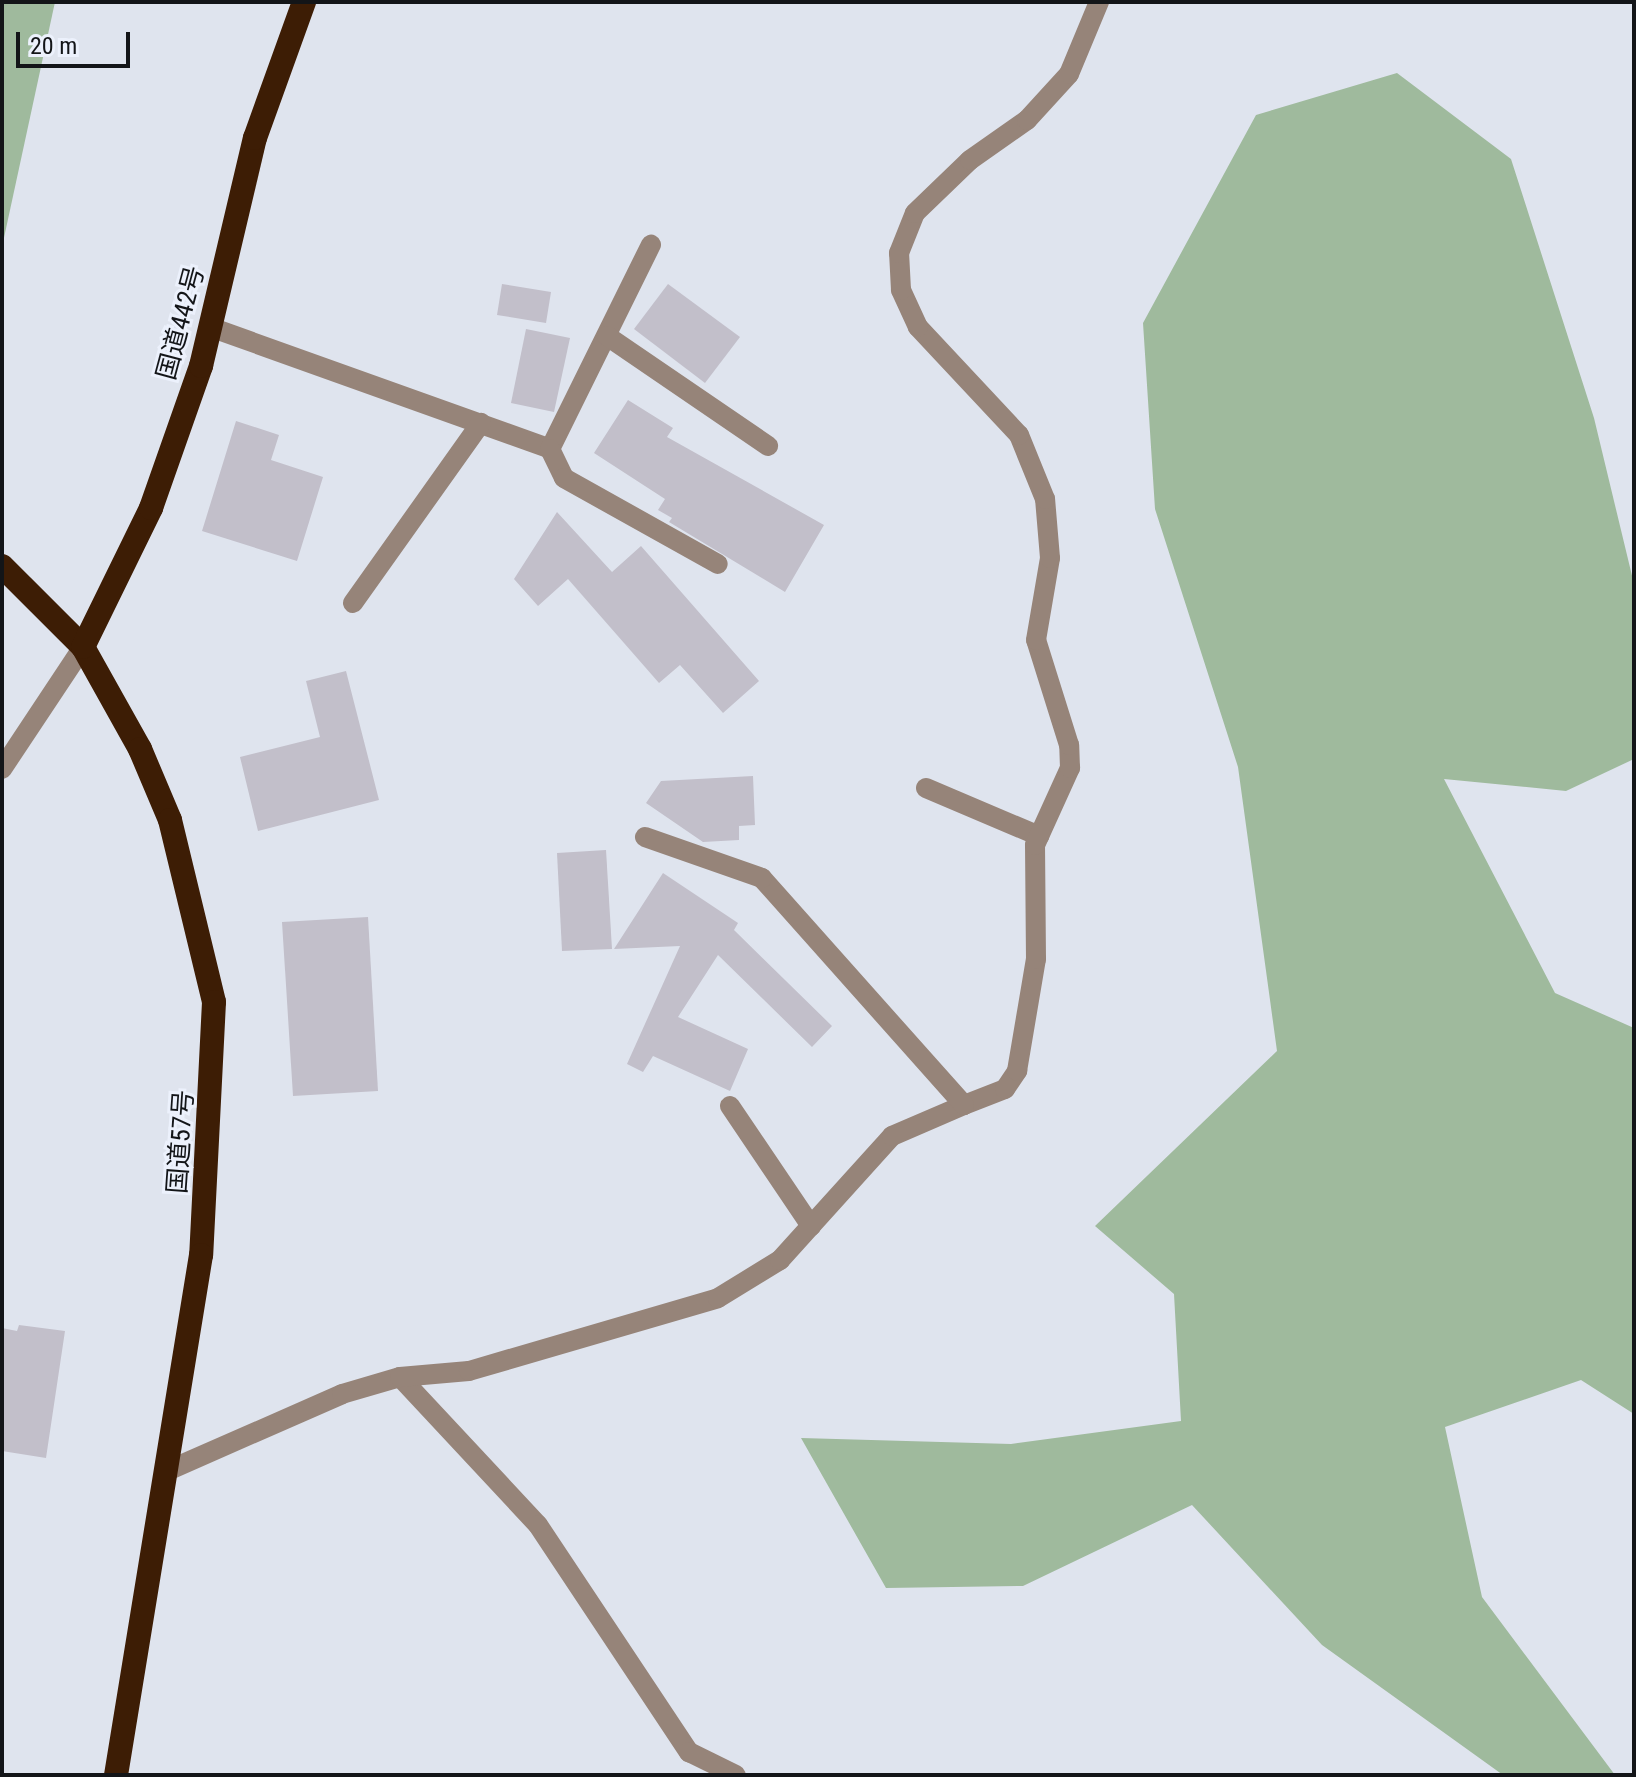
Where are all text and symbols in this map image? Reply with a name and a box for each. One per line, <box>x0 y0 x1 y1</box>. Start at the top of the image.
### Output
scale bar <box>20 16 134 66</box>
text: 20 m <box>30 32 77 60</box>
street label: 国道442号 <box>151 263 211 383</box>
street label: 国道57号 <box>162 1089 200 1195</box>

